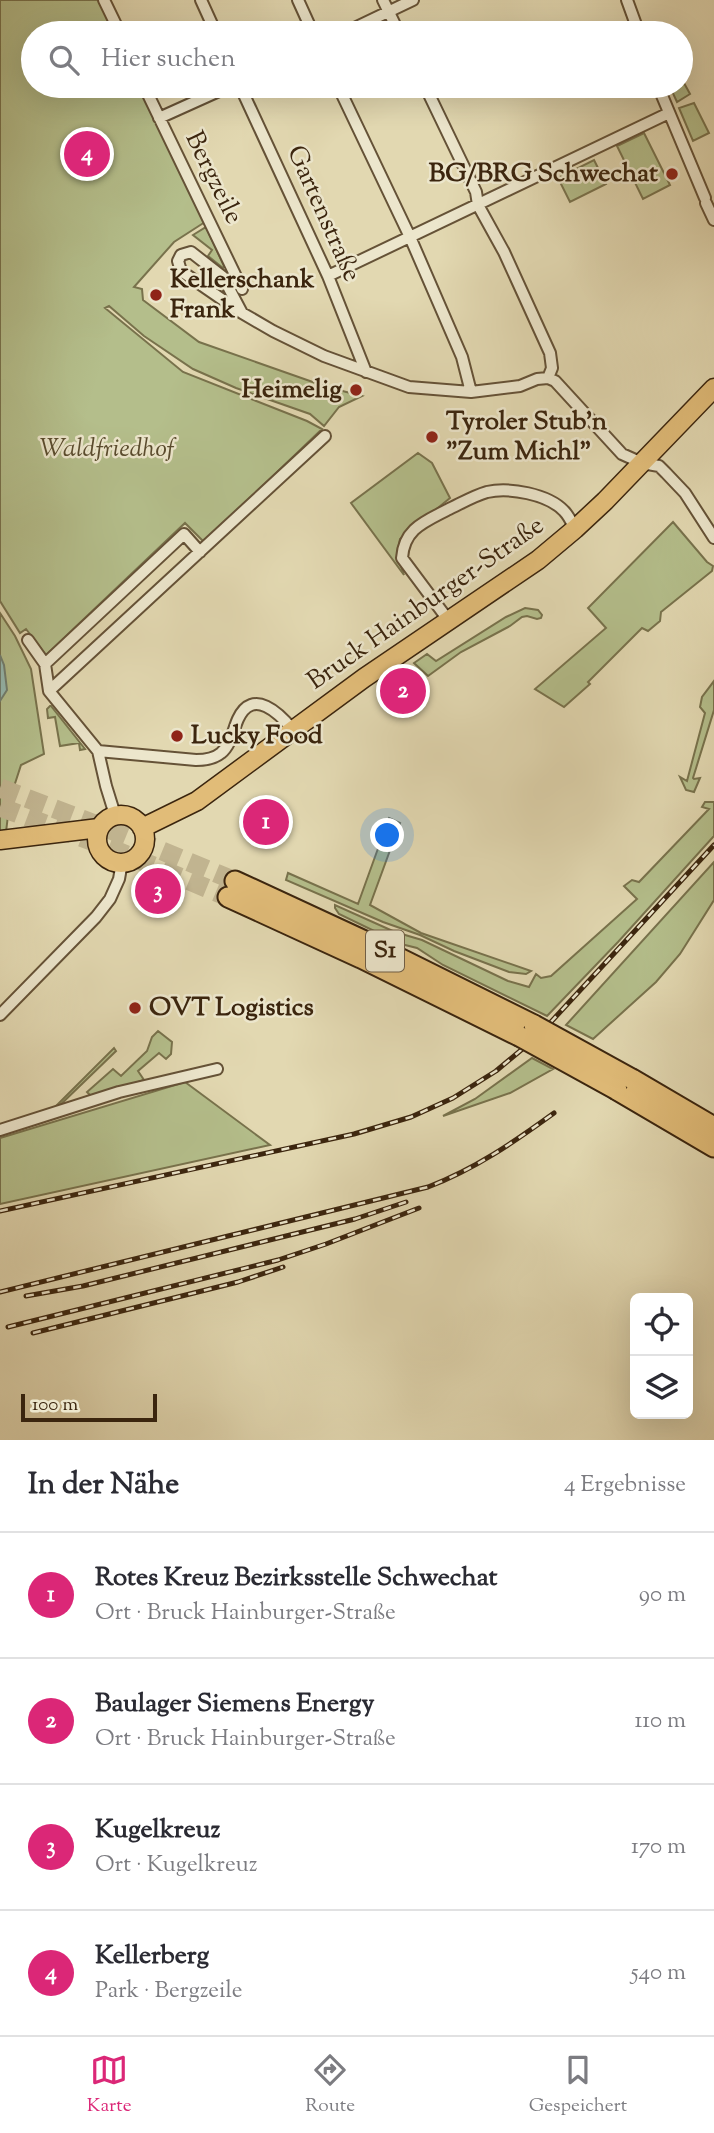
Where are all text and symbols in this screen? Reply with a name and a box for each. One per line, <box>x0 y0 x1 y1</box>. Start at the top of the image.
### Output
search box <box>21 21 693 98</box>
icon: search <box>45 41 83 79</box>
text: Hier suchen <box>101 41 236 78</box>
street label: Bergzeile <box>175 125 251 231</box>
pin: 4 <box>64 128 110 180</box>
street label: Gartenstraße <box>276 140 370 288</box>
place label: BG/BRG Schwechat <box>429 156 658 193</box>
marker: BG/BRG Schwechat <box>664 166 680 182</box>
place label: Kellerschank Frank <box>170 262 315 329</box>
marker: Kellerschank Frank <box>148 287 164 303</box>
place label: Heimelig <box>242 372 342 409</box>
marker: Heimelig <box>348 382 364 398</box>
place label: Tyroler Stub'n "Zum Michl" <box>446 404 608 471</box>
marker: Tyroler Stub'n "Zum Michl" <box>424 429 440 445</box>
park label: Waldfriedhof <box>40 431 177 468</box>
street label: Bruck Hainburger-Straße <box>300 508 552 700</box>
pin: 2 <box>380 665 426 717</box>
place label: Lucky Food <box>191 718 323 755</box>
marker: Lucky Food <box>169 728 185 744</box>
pin: 1 <box>243 796 289 848</box>
your location <box>370 818 404 852</box>
pin: 3 <box>135 865 181 917</box>
road number: S1 <box>366 931 404 972</box>
place label: OVT Logistics <box>149 990 314 1027</box>
marker: OVT Logistics <box>127 1000 143 1016</box>
map controls <box>630 1293 693 1419</box>
button: locate <box>630 1293 693 1356</box>
button: layers <box>630 1356 693 1419</box>
scale bar <box>21 1391 158 1423</box>
text: 100 m <box>32 1392 78 1419</box>
text: In der Nähe <box>28 1464 179 1507</box>
text: 4 Ergebnisse <box>564 1469 686 1502</box>
text: Rotes Kreuz Bezirksstelle Schwechat <box>95 1560 497 1597</box>
text: 1 <box>47 1579 55 1612</box>
text: 90 m <box>639 1579 686 1612</box>
text: Ort · Bruck Hainburger-Straße <box>95 1597 396 1630</box>
text: Baulager Siemens Energy <box>95 1686 374 1723</box>
text: 2 <box>46 1705 56 1738</box>
text: 110 m <box>635 1705 686 1738</box>
text: Ort · Bruck Hainburger-Straße <box>95 1723 396 1756</box>
text: Kugelkreuz <box>95 1812 220 1849</box>
text: 3 <box>46 1831 56 1864</box>
text: 170 m <box>631 1831 686 1864</box>
text: Ort · Kugelkreuz <box>95 1849 258 1882</box>
text: Kellerberg <box>95 1938 209 1975</box>
text: 4 <box>45 1957 57 1990</box>
text: 540 m <box>631 1957 686 1990</box>
text: Park · Bergzeile <box>95 1975 242 2008</box>
tab: Karte <box>87 2051 132 2120</box>
tab: Route <box>305 2051 355 2120</box>
tab: Gespeichert <box>529 2051 627 2120</box>

